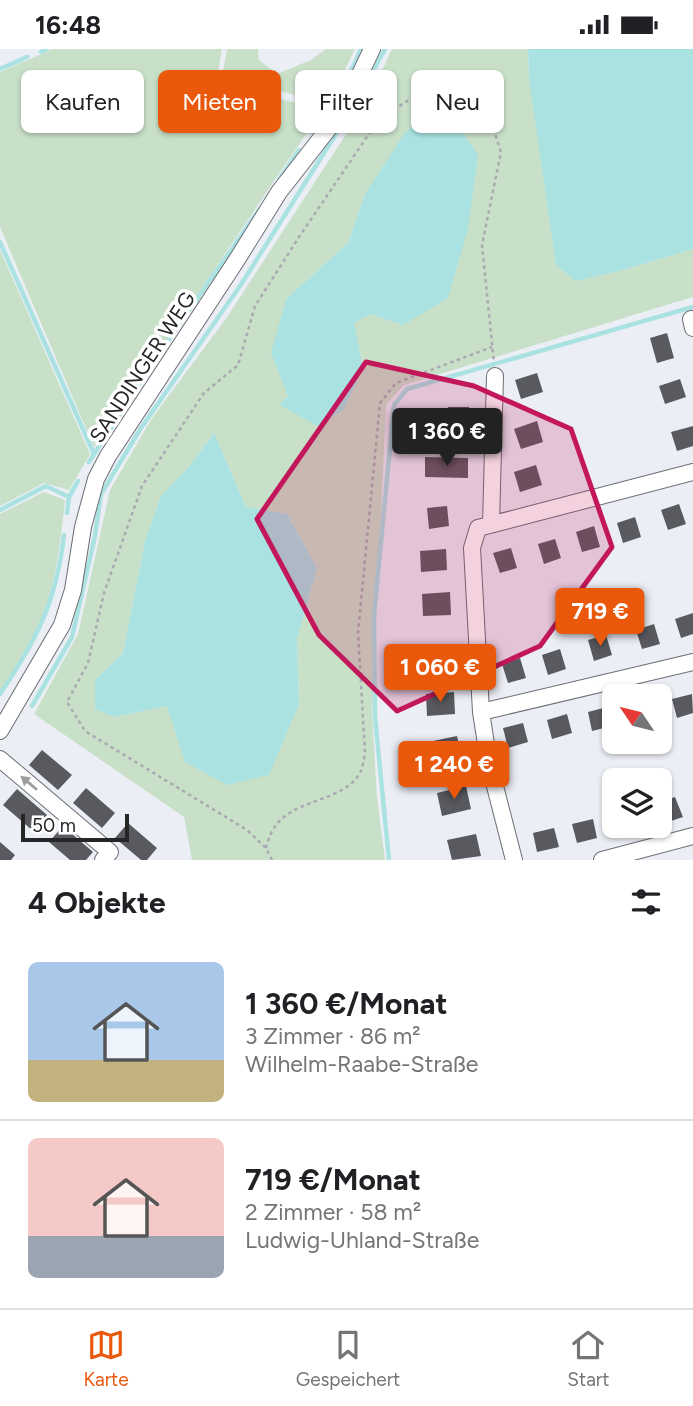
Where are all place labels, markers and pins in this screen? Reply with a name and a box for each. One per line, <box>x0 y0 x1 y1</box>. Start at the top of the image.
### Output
pin: 1 360 € <box>382 409 512 468</box>
pin: 719 € <box>551 589 649 648</box>
pin: 1 060 € <box>375 645 505 704</box>
pin: 1 240 € <box>389 741 519 801</box>

